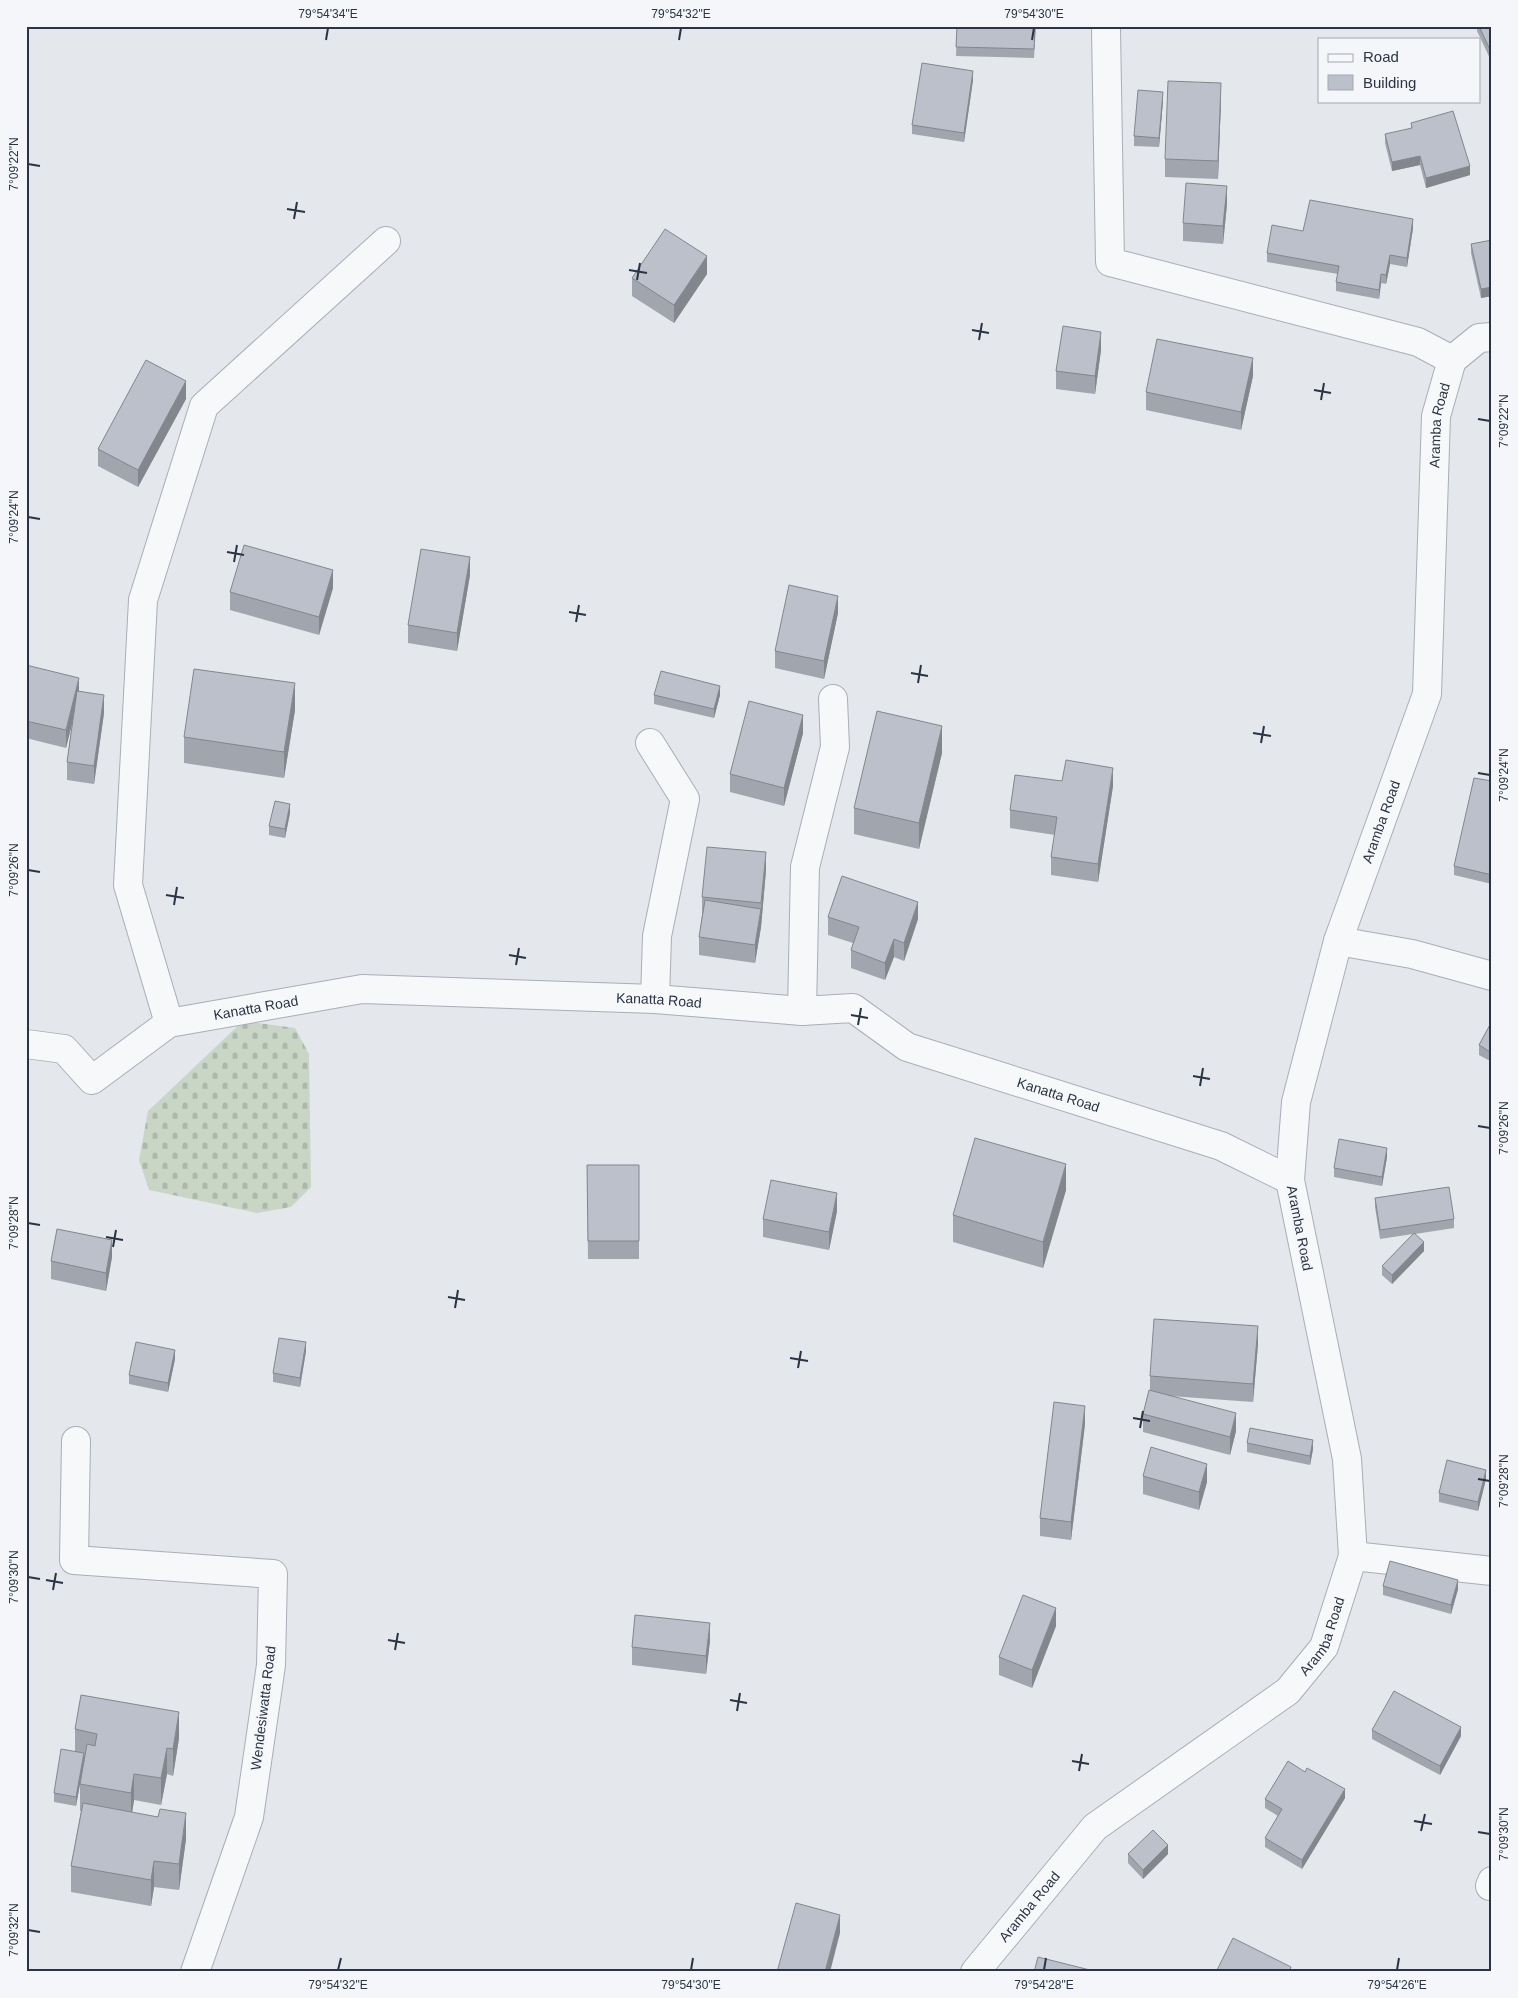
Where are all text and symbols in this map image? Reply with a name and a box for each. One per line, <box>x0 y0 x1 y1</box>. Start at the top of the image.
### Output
text: 79°54'34"E <box>298 7 358 21</box>
text: 79°54'32"E <box>651 7 711 21</box>
text: 79°54'30"E <box>1004 7 1064 21</box>
legend <box>1318 38 1480 102</box>
text: Road <box>1363 48 1399 65</box>
text: Building <box>1363 74 1416 91</box>
text: 7°09'22"N <box>7 137 21 191</box>
street label: Aramba Road <box>1426 381 1453 468</box>
text: 7°09'22"N <box>1497 394 1511 448</box>
text: 7°09'24"N <box>7 490 21 544</box>
text: 7°09'24"N <box>1497 748 1511 802</box>
street label: Aramba Road <box>1359 778 1403 865</box>
text: 7°09'26"N <box>7 843 21 897</box>
street label: Kanatta Road <box>616 990 702 1011</box>
street label: Kanatta Road <box>212 992 299 1023</box>
street label: Kanatta Road <box>1015 1074 1102 1115</box>
text: 7°09'26"N <box>1497 1101 1511 1155</box>
street label: Aramba Road <box>1284 1184 1316 1272</box>
text: 7°09'28"N <box>7 1196 21 1250</box>
text: 7°09'28"N <box>1497 1454 1511 1508</box>
text: 7°09'30"N <box>7 1550 21 1604</box>
street label: Aramba Road <box>1296 1595 1347 1679</box>
street label: Wendesiwatta Road <box>247 1645 279 1771</box>
text: 7°09'30"N <box>1497 1807 1511 1861</box>
street label: Aramba Road <box>995 1868 1063 1945</box>
text: 7°09'32"N <box>7 1903 21 1957</box>
text: 79°54'32"E <box>308 1978 368 1992</box>
text: 79°54'30"E <box>661 1978 721 1992</box>
text: 79°54'28"E <box>1014 1978 1074 1992</box>
text: 79°54'26"E <box>1367 1978 1427 1992</box>

